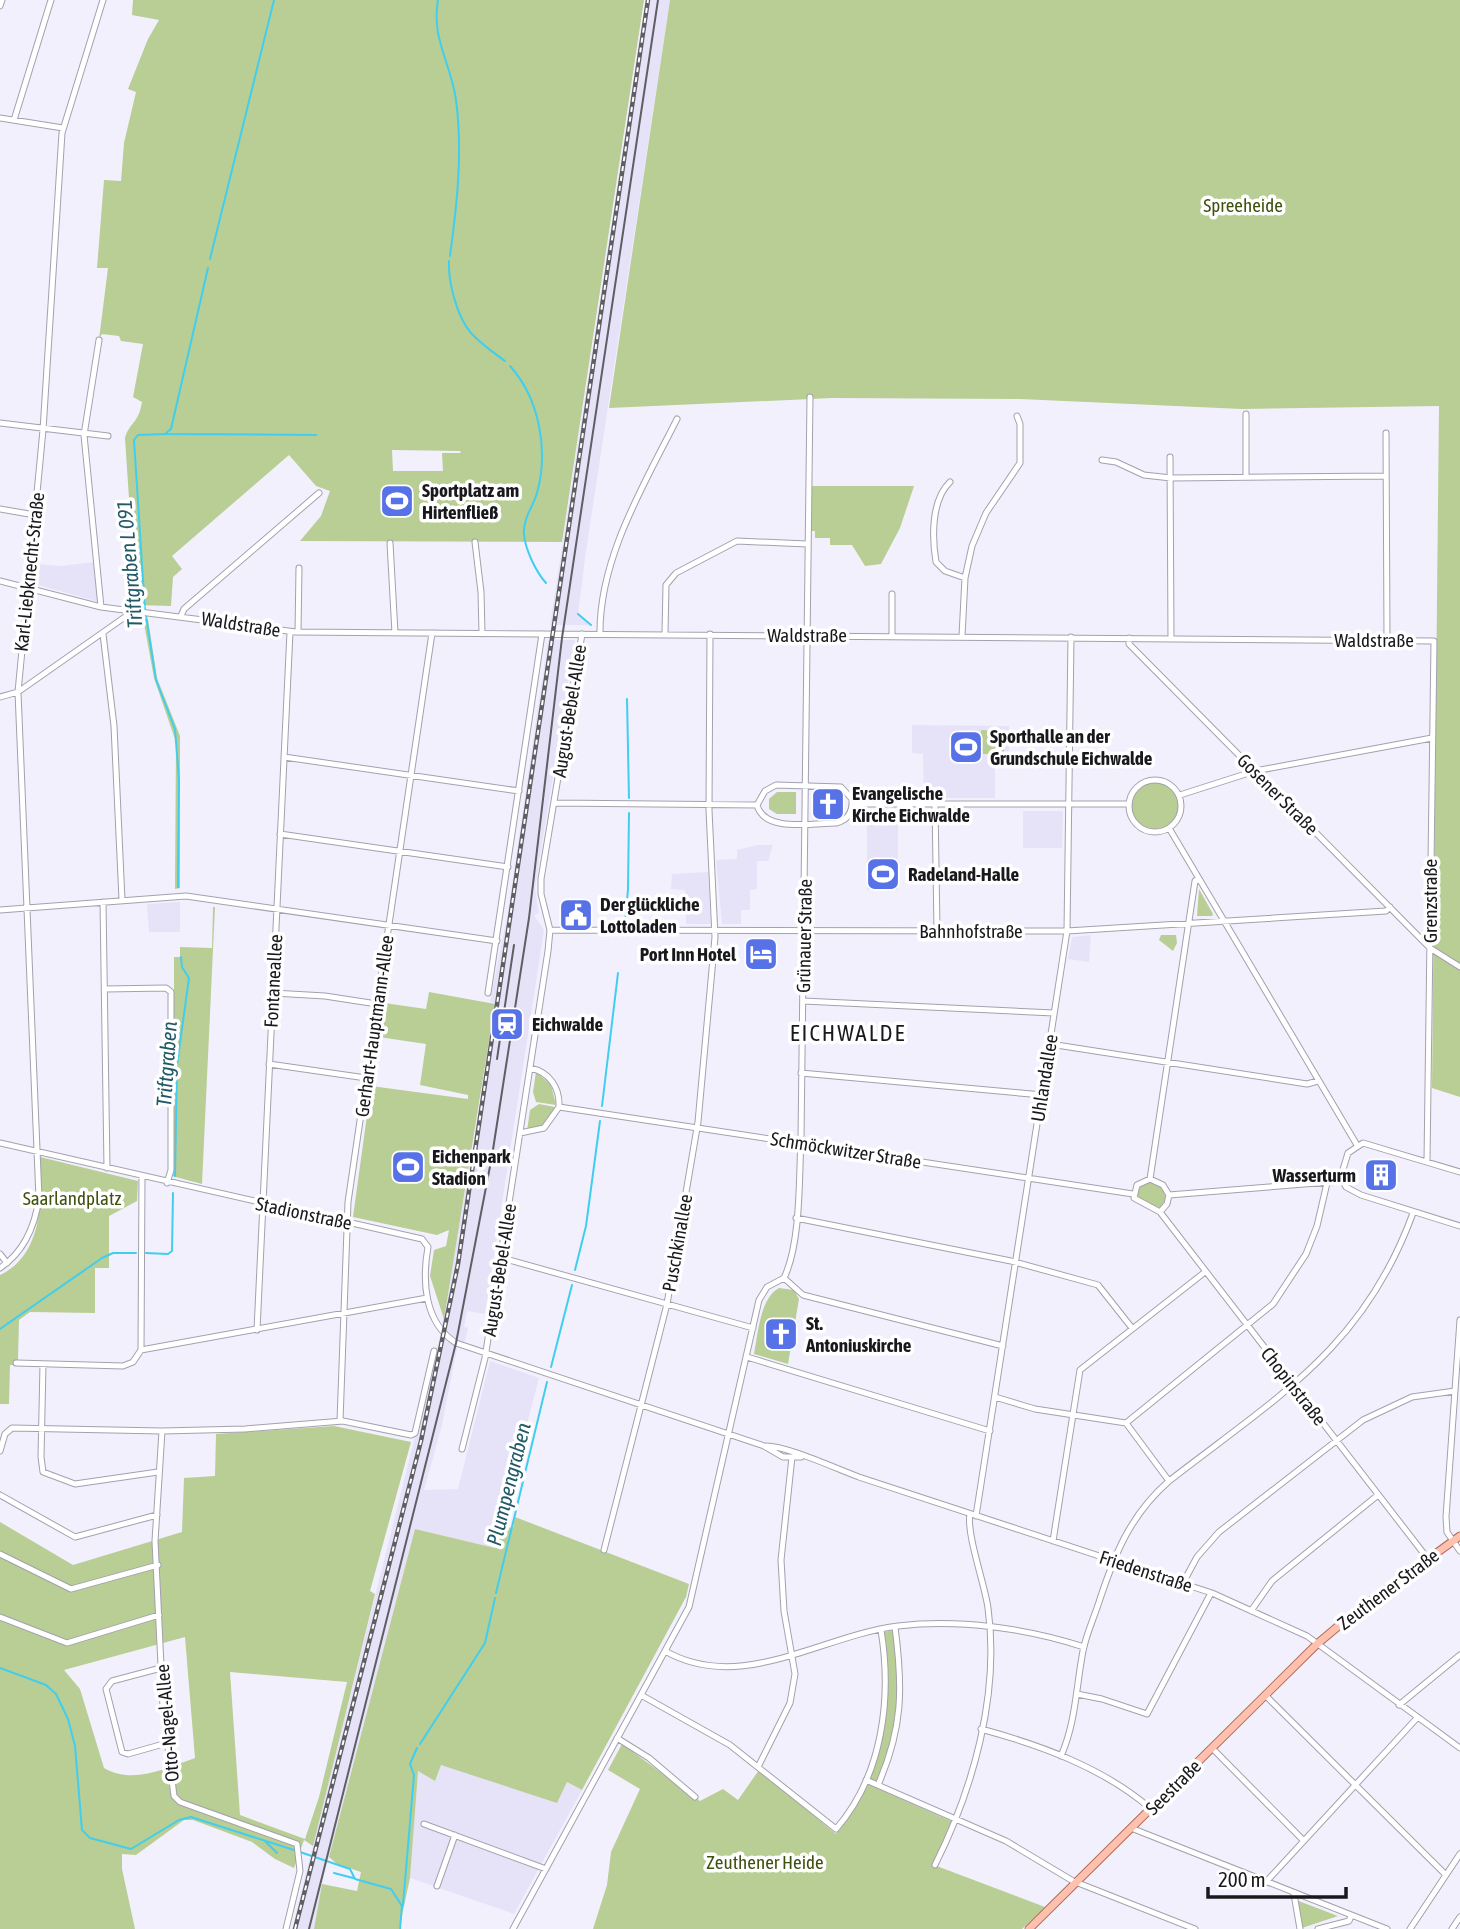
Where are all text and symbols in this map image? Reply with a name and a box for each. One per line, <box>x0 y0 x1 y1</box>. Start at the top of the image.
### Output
park label: Spreeheide <box>1203 194 1283 216</box>
place label: Sportplatz am Hirtenfließ <box>422 479 519 523</box>
sports icon: Sportplatz am Hirtenfließ <box>378 482 416 520</box>
street label: Karl-Liebknecht-Straße <box>10 491 48 653</box>
water label: Triftgraben L 091 <box>111 499 147 629</box>
street label: Waldstraße <box>200 607 282 641</box>
street label: Waldstraße <box>767 624 847 646</box>
street label: Waldstraße <box>1334 629 1414 651</box>
street label: August-Bebel-Allee <box>548 643 590 779</box>
place label: Sporthalle an der Grundschule Eichwalde <box>990 725 1153 769</box>
sports icon: Sporthalle an der Grundschule Eichwalde <box>947 728 985 766</box>
street label: Gosener Straße <box>1233 749 1323 839</box>
place label: Evangelische Kirche Eichwalde <box>852 782 970 826</box>
church icon: Evangelische Kirche Eichwalde <box>809 785 847 823</box>
sports icon: Radeland-Halle <box>864 855 902 893</box>
street label: Grenzstraße <box>1419 859 1441 943</box>
place label: Radeland-Halle <box>908 863 1020 885</box>
street label: Grünauer Straße <box>792 879 816 993</box>
place label: Der glückliche Lottoladen <box>600 893 700 937</box>
public building icon: Der glückliche Lottoladen <box>557 896 595 934</box>
street label: Bahnhofstraße <box>919 920 1023 942</box>
street label: Fontaneallee <box>260 934 286 1028</box>
street label: Gerhart-Hauptmann-Allee <box>350 934 398 1118</box>
hotel icon: Port Inn Hotel <box>742 935 780 973</box>
place label: Port Inn Hotel <box>640 943 737 965</box>
station icon: Eichwalde <box>488 1005 526 1043</box>
place label: Eichwalde <box>532 1013 604 1035</box>
district label: EICHWALDE <box>790 1020 906 1046</box>
water label: Triftgraben <box>151 1021 181 1107</box>
street label: Uhlandallee <box>1026 1033 1062 1123</box>
street label: Schmöckwitzer Straße <box>769 1127 923 1173</box>
place label: Eichenpark Stadion <box>432 1145 511 1189</box>
sports icon: Eichenpark Stadion <box>389 1148 427 1186</box>
building icon: Wasserturm <box>1362 1156 1400 1194</box>
place label: Wasserturm <box>1272 1164 1356 1186</box>
park label: Saarlandplatz <box>23 1187 121 1209</box>
street label: Stadionstraße <box>254 1192 354 1234</box>
street label: Puschkinallee <box>658 1192 696 1294</box>
street label: August-Bebel-Allee <box>478 1202 520 1338</box>
place label: St. Antoniuskirche <box>805 1312 912 1356</box>
church icon: St. Antoniuskirche <box>762 1315 800 1353</box>
street label: Chopinstraße <box>1257 1343 1331 1429</box>
water label: Plumpengraben <box>481 1420 535 1548</box>
street label: Zeuthener Straße <box>1333 1544 1443 1634</box>
street label: Friedenstraße <box>1097 1546 1195 1596</box>
street label: Otto-Nagel-Allee <box>151 1663 183 1783</box>
street label: Seestraße <box>1141 1755 1205 1819</box>
park label: Zeuthener Heide <box>706 1851 824 1873</box>
scale bar <box>1208 1856 1346 1900</box>
text: 200 m <box>1218 1867 1266 1891</box>

